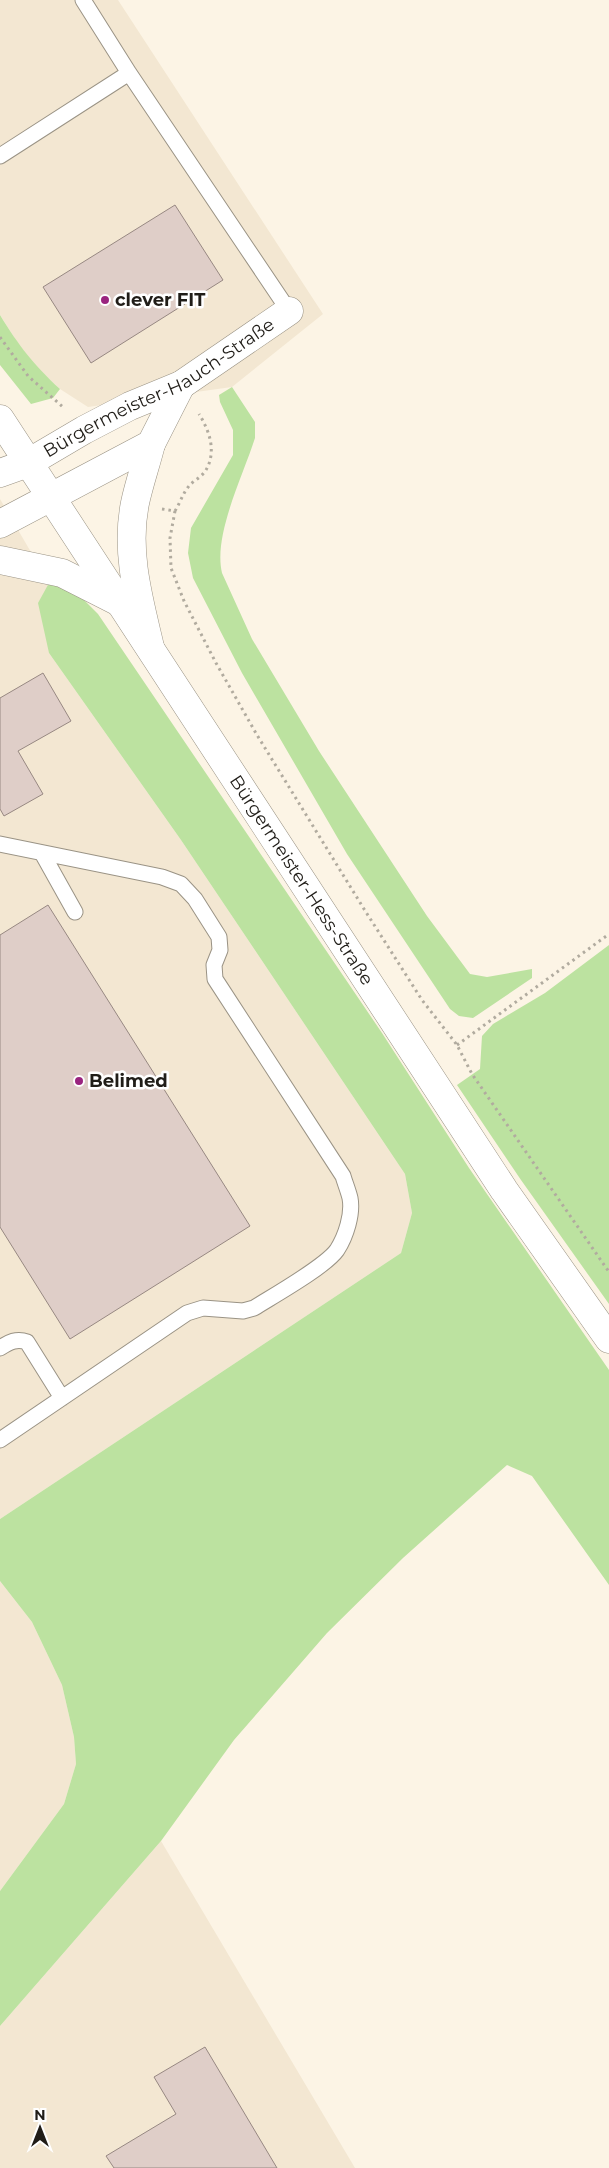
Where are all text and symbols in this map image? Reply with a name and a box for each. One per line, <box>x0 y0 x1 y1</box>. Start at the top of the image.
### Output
place label: clever FIT <box>115 289 206 311</box>
marker: clever FIT <box>99 294 111 306</box>
street label: Bürgermeister-Hauch-Straße <box>39 313 279 462</box>
street label: Bürgermeister-Hess-Straße <box>225 771 378 989</box>
place label: Belimed <box>89 1070 168 1092</box>
marker: Belimed <box>73 1075 85 1087</box>
north arrow <box>15 2103 65 2153</box>
text: N <box>34 2106 46 2124</box>

